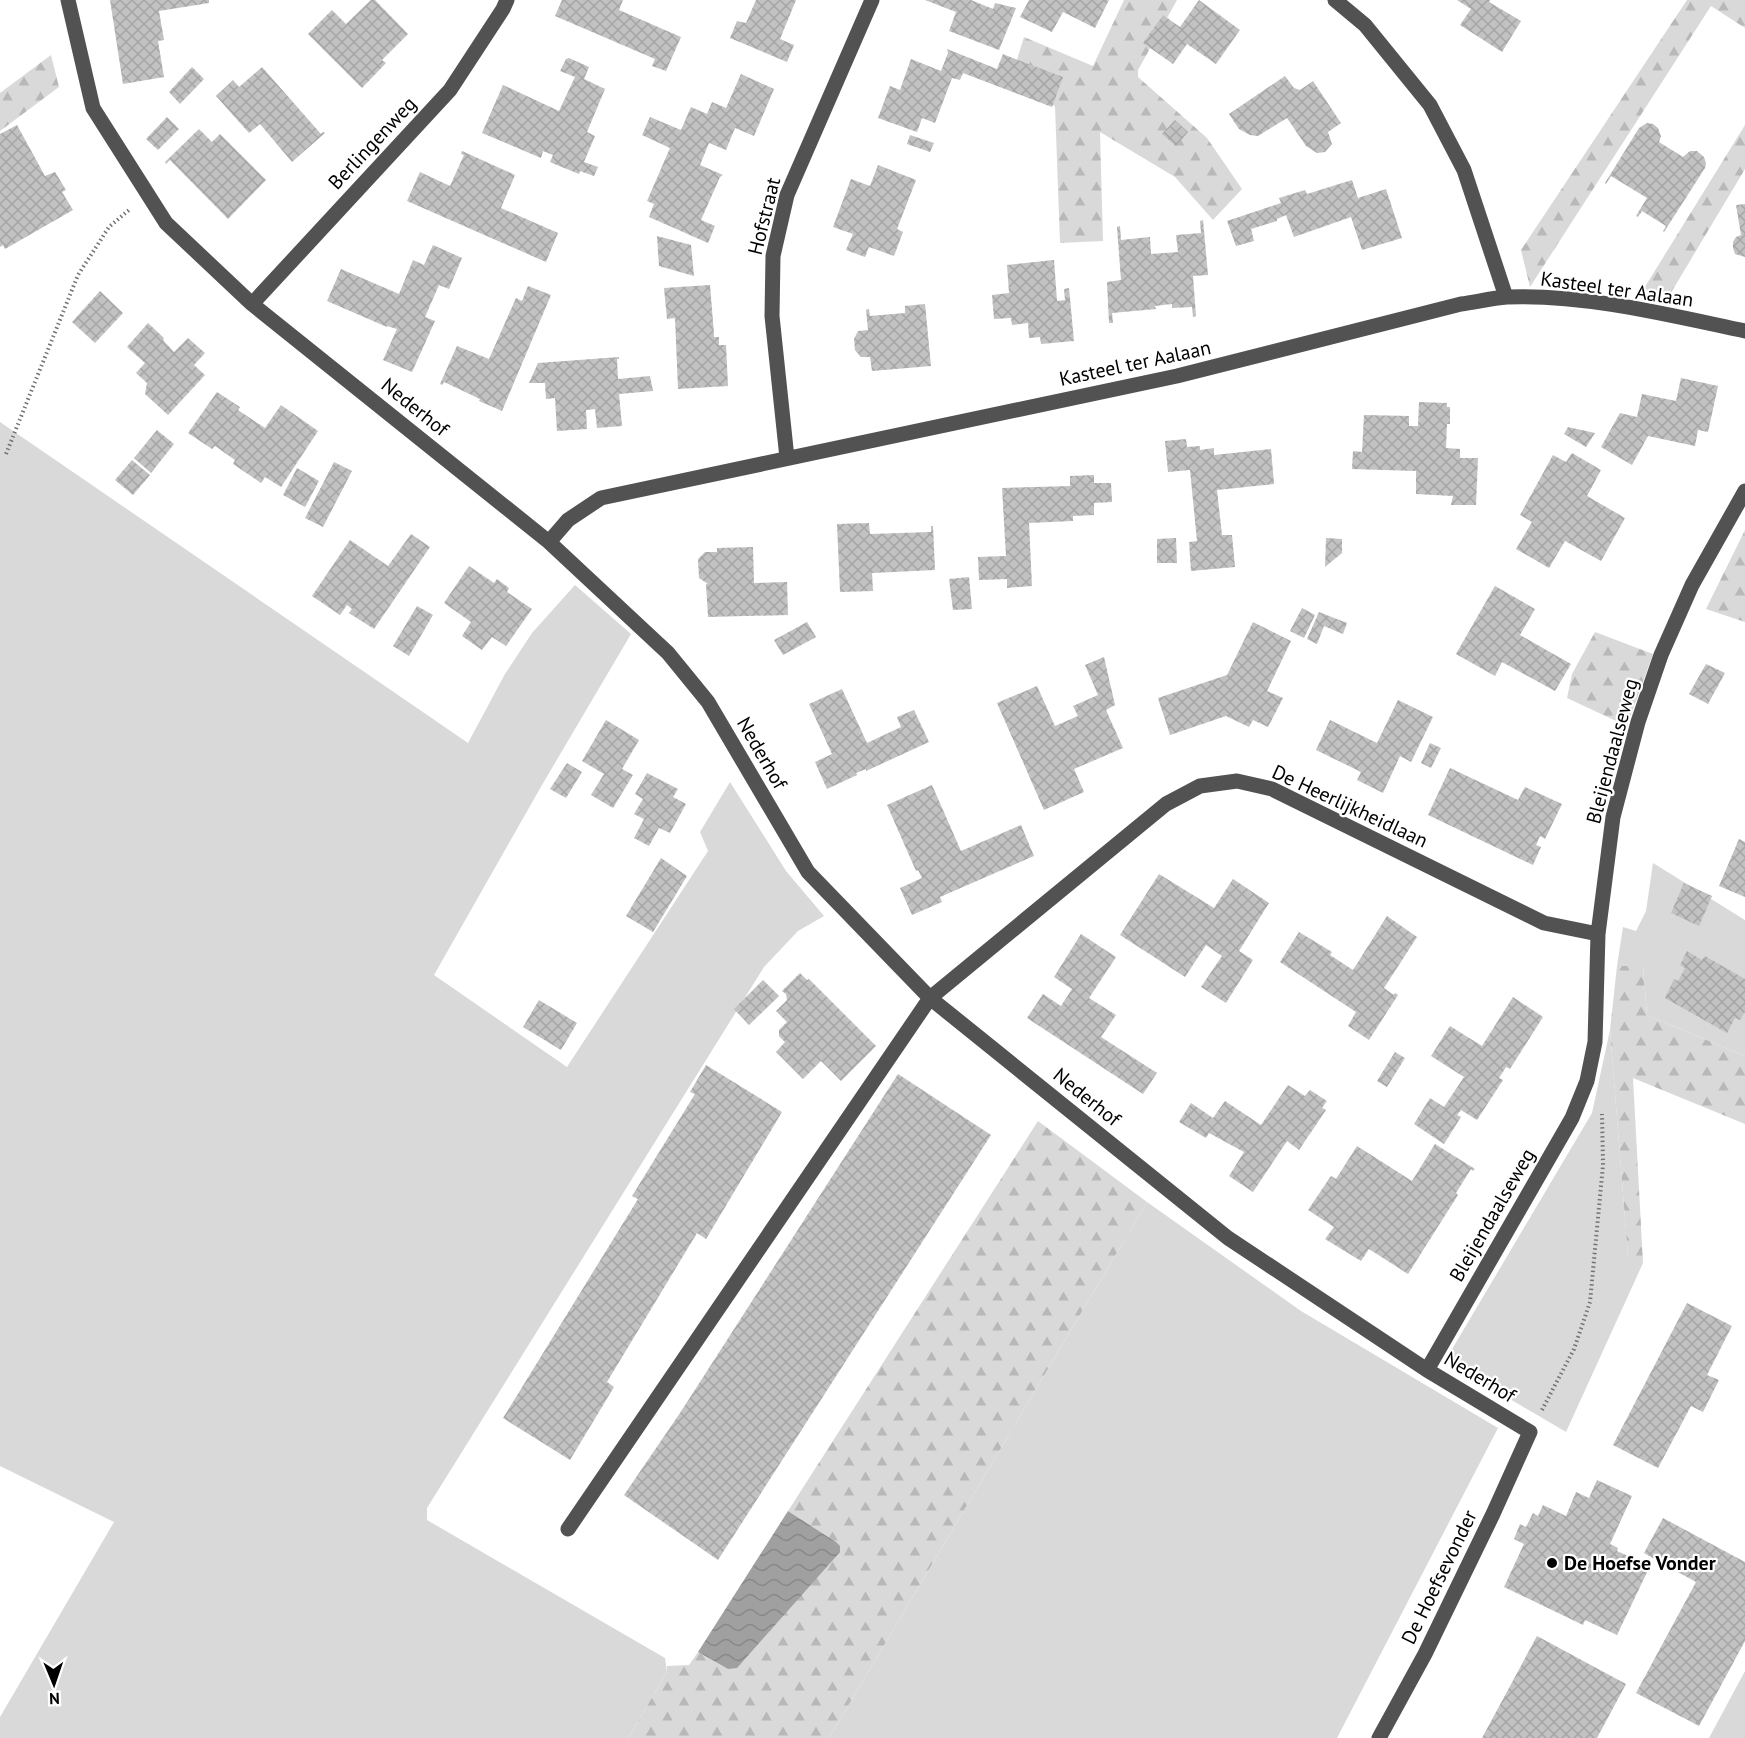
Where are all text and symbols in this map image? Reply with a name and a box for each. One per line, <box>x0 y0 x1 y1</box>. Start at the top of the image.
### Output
street label: Berlingenweg <box>322 91 422 195</box>
street label: Hofstraat <box>742 174 786 257</box>
street label: Kasteel ter Aalaan <box>1539 265 1695 313</box>
street label: Kasteel ter Aalaan <box>1057 334 1213 392</box>
street label: Nederhof <box>376 372 455 443</box>
street label: Bleijendaalseweg <box>1580 675 1644 827</box>
street label: Nederhof <box>731 712 794 795</box>
street label: De Heerlijkheidlaan <box>1268 759 1432 853</box>
street label: Nederhof <box>1048 1062 1127 1133</box>
street label: Bleijendaalseweg <box>1443 1144 1541 1286</box>
street label: Nederhof <box>1439 1345 1522 1409</box>
street label: De Hoefsevonder <box>1395 1505 1483 1648</box>
place label: De Hoefse Vonder <box>1564 1550 1716 1576</box>
marker: De Hoefse Vonder <box>1545 1556 1559 1570</box>
north arrow <box>24 1654 84 1714</box>
text: N <box>49 1689 60 1709</box>

